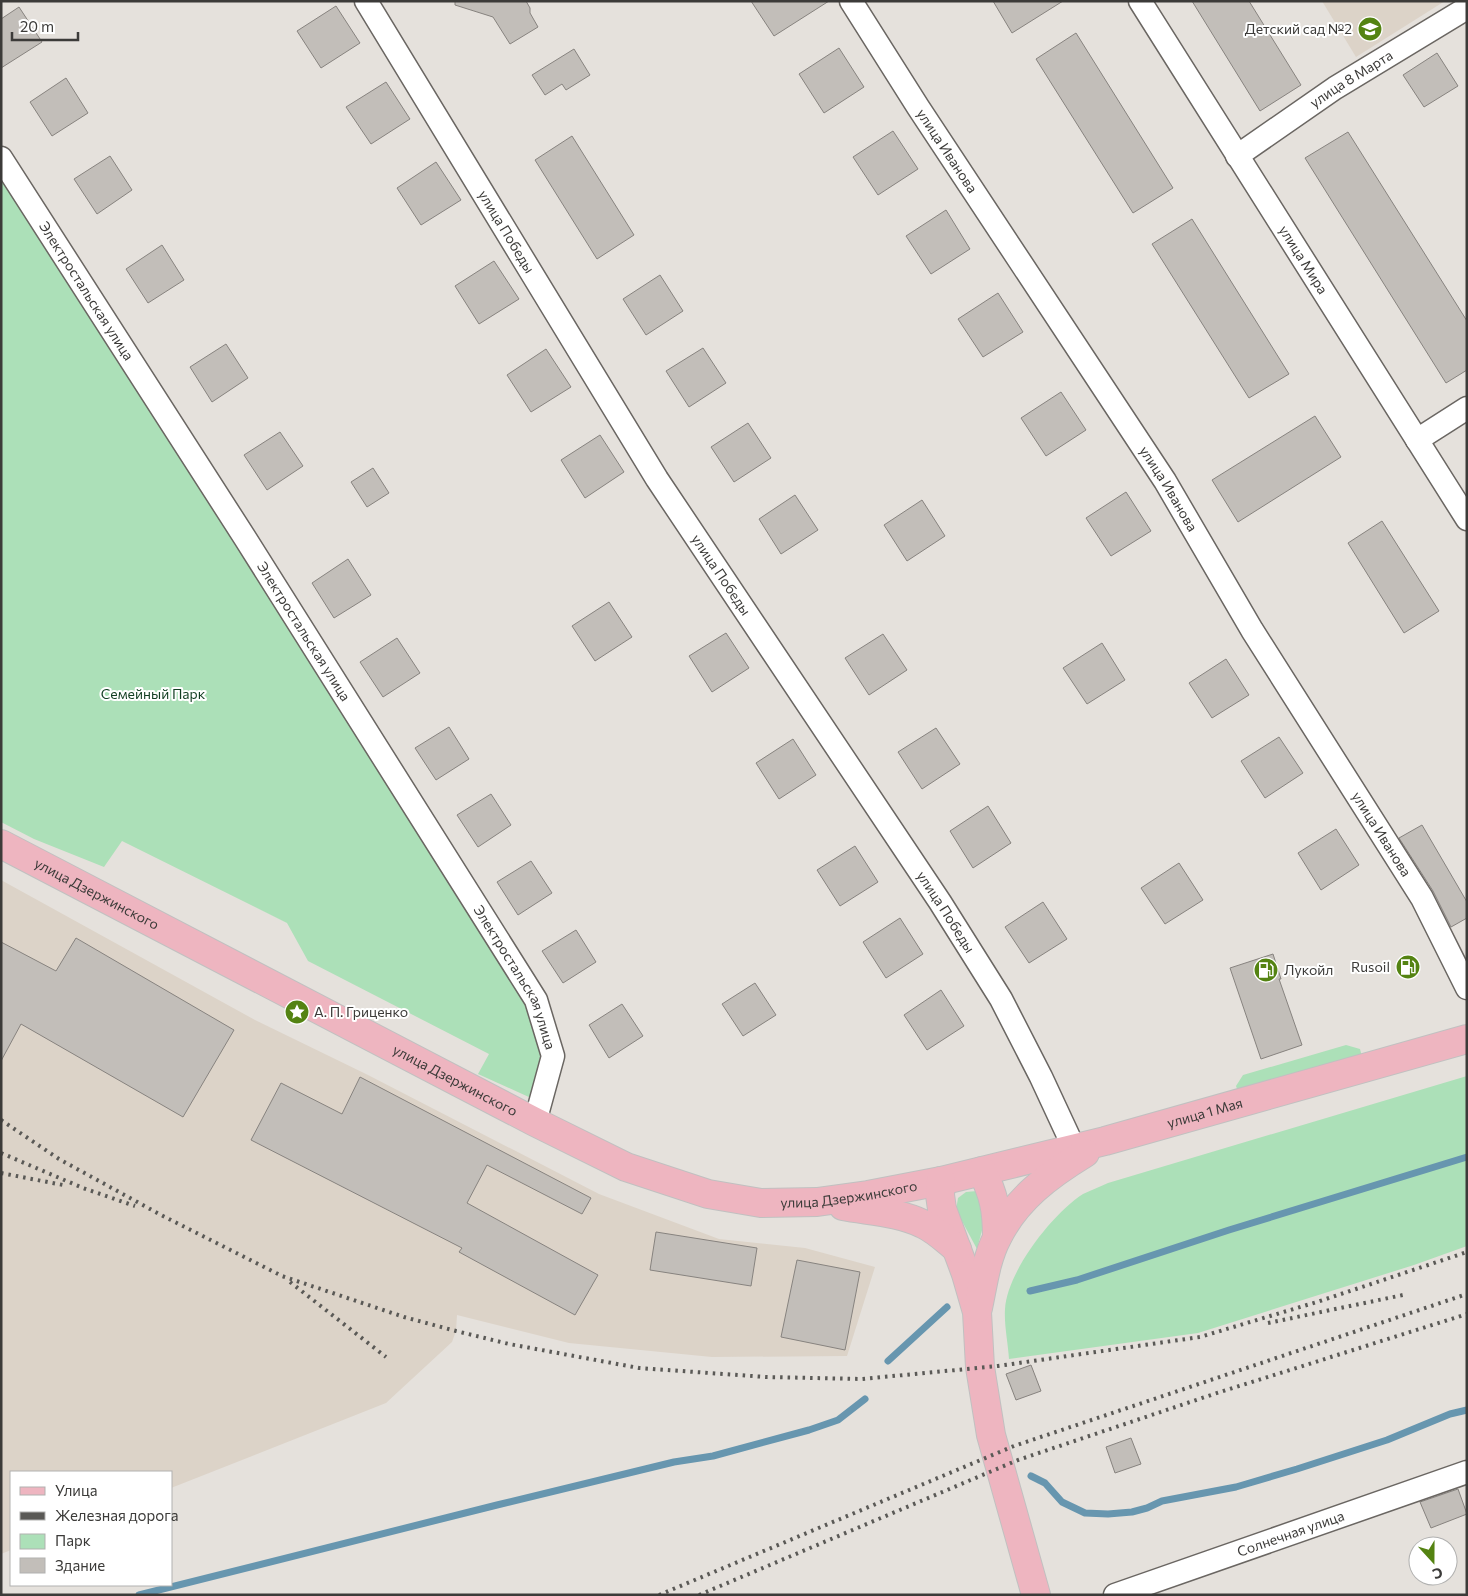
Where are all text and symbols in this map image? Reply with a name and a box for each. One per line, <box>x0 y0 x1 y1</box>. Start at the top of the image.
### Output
scale bar <box>12 10 79 42</box>
school or university icon: Детский сад №2 <box>1357 16 1383 42</box>
text: 20 m <box>20 17 54 35</box>
place label: Детский сад №2 <box>1245 20 1352 37</box>
street label: улица 8 Марта <box>1306 46 1396 111</box>
street label: улица Иванова <box>913 105 981 196</box>
street label: улица Победы <box>475 187 539 276</box>
street label: Электростальская улица <box>36 218 138 363</box>
street label: улица Мира <box>1276 222 1332 297</box>
street label: улица Иванова <box>1136 442 1202 534</box>
street label: улица Победы <box>688 531 755 618</box>
street label: Электростальская улица <box>254 558 355 704</box>
park label: Семейный Парк <box>101 685 206 702</box>
street label: улица Иванова <box>1349 788 1415 880</box>
street label: улица Дзержинского <box>32 854 162 933</box>
street label: улица Победы <box>914 867 979 956</box>
street label: Электростальская улица <box>470 902 560 1051</box>
fuel station icon: Rusoil <box>1395 954 1421 980</box>
fuel station icon: Лукойл <box>1253 957 1279 983</box>
place label: Rusoil <box>1351 958 1390 975</box>
place label: Лукойл <box>1284 961 1333 978</box>
place icon: А. П. Гриценко <box>284 999 310 1025</box>
place label: А. П. Гриценко <box>314 1003 408 1020</box>
street label: улица Дзержинского <box>390 1041 521 1119</box>
street label: улица 1 Мая <box>1165 1094 1244 1131</box>
street label: улица Дзержинского <box>780 1177 919 1211</box>
legend <box>10 1471 172 1586</box>
text: Улица <box>55 1481 97 1499</box>
text: Железная дорога <box>55 1506 179 1524</box>
street label: Солнечная улица <box>1235 1507 1346 1560</box>
text: Парк <box>55 1531 91 1549</box>
north arrow <box>1408 1536 1458 1586</box>
text: Здание <box>55 1556 105 1574</box>
text: С <box>1430 1564 1445 1583</box>

